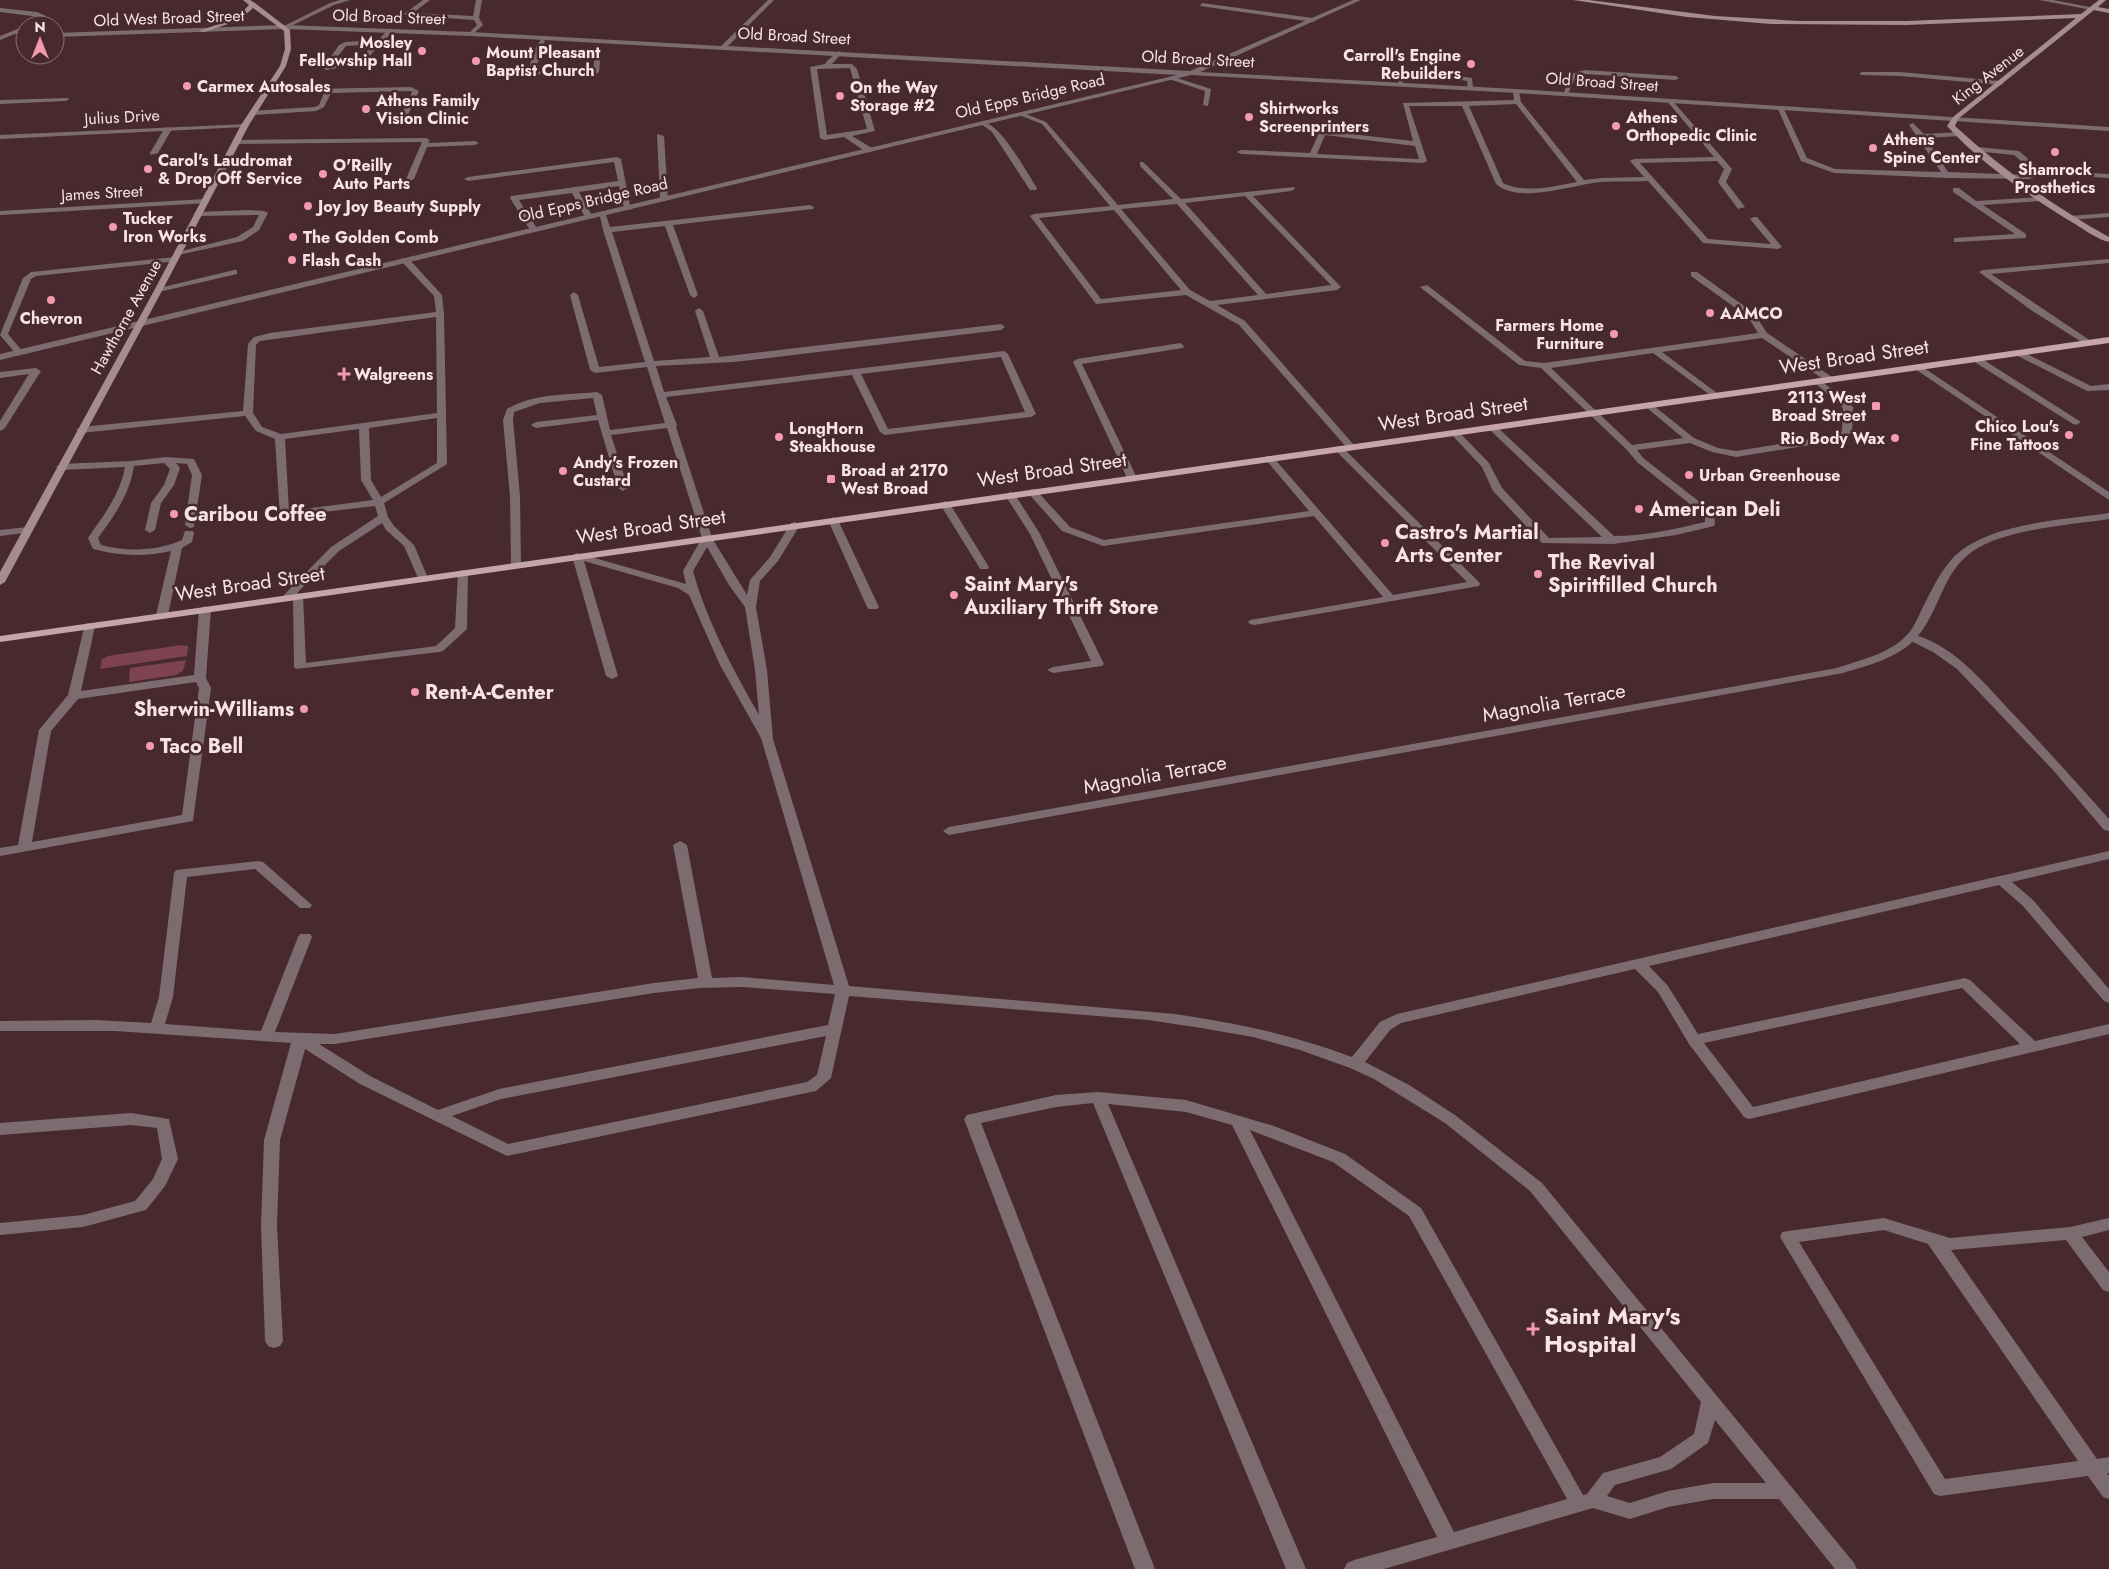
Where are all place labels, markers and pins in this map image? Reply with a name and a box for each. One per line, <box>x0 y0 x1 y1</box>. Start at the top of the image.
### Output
place label: Mosley Fellowship Hall <box>299 31 413 72</box>
place label: Mount Pleasant Baptist Church <box>486 41 601 82</box>
place label: Carroll's Engine Rebuilders <box>1343 44 1461 85</box>
marker: Mosley Fellowship Hall <box>416 45 428 57</box>
marker: Mount Pleasant Baptist Church <box>470 55 482 67</box>
marker: Carroll's Engine Rebuilders <box>1465 58 1477 70</box>
place label: Carmex Autosales <box>197 75 331 98</box>
place label: On the Way Storage #2 <box>850 76 938 117</box>
marker: Carmex Autosales <box>181 80 193 92</box>
place label: Athens Family Vision Clinic <box>375 89 480 130</box>
marker: On the Way Storage #2 <box>834 90 846 102</box>
place label: Shirtworks Screenprinters <box>1259 97 1369 138</box>
marker: Athens Family Vision Clinic <box>360 103 372 115</box>
place label: Athens Orthopedic Clinic <box>1625 106 1757 147</box>
marker: Shirtworks Screenprinters <box>1243 111 1255 123</box>
marker: Athens Orthopedic Clinic <box>1610 120 1622 132</box>
place label: Athens Spine Center <box>1882 128 1981 169</box>
marker: Athens Spine Center <box>1867 142 1879 154</box>
marker: Shamrock Prosthetics <box>2049 146 2061 158</box>
place label: Carol's Laudromat & Drop Off Service <box>158 149 302 190</box>
place label: O'Reilly Auto Parts <box>332 154 410 195</box>
place label: Shamrock Prosthetics <box>2015 158 2095 199</box>
marker: Carol's Laudromat & Drop Off Service <box>142 163 154 175</box>
marker: O'Reilly Auto Parts <box>317 168 329 180</box>
place label: Joy Joy Beauty Supply <box>315 195 481 218</box>
marker: Joy Joy Beauty Supply <box>302 200 314 212</box>
place label: Tucker Iron Works <box>123 207 206 248</box>
marker: Tucker Iron Works <box>107 221 119 233</box>
place label: The Golden Comb <box>303 226 439 249</box>
marker: The Golden Comb <box>287 231 299 243</box>
place label: Flash Cash <box>302 249 381 272</box>
marker: Flash Cash <box>286 254 298 266</box>
marker: Chevron <box>45 294 57 306</box>
place label: AAMCO <box>1719 302 1783 325</box>
place label: Chevron <box>20 307 82 330</box>
marker: AAMCO <box>1704 307 1716 319</box>
place label: Farmers Home Furniture <box>1495 314 1604 355</box>
marker: Farmers Home Furniture <box>1608 328 1620 340</box>
place label: Walgreens <box>354 363 433 386</box>
marker: Walgreens <box>338 368 350 380</box>
place label: 2113 West Broad Street <box>1771 386 1867 427</box>
marker: 2113 West Broad Street <box>1870 400 1882 412</box>
place label: Chico Lou's Fine Tattoos <box>1970 415 2059 456</box>
place label: LongHorn Steakhouse <box>789 417 875 458</box>
place label: Rio Body Wax <box>1780 427 1885 450</box>
marker: Chico Lou's Fine Tattoos <box>2063 429 2075 441</box>
marker: LongHorn Steakhouse <box>773 431 785 443</box>
marker: Rio Body Wax <box>1889 432 1901 444</box>
place label: Andy's Frozen Custard <box>572 451 678 492</box>
place label: Broad at 2170 West Broad <box>841 459 948 500</box>
place label: Urban Greenhouse <box>1699 464 1840 487</box>
marker: Andy's Frozen Custard <box>557 465 569 477</box>
marker: Urban Greenhouse <box>1683 469 1695 481</box>
marker: Broad at 2170 West Broad <box>825 473 837 485</box>
place label: American Deli <box>1648 495 1781 524</box>
place label: Caribou Coffee <box>184 500 327 529</box>
marker: American Deli <box>1633 503 1645 515</box>
marker: Caribou Coffee <box>168 508 180 520</box>
place label: Castro's Martial Arts Center <box>1394 518 1539 570</box>
marker: Castro's Martial Arts Center <box>1379 537 1391 549</box>
place label: The Revival Spiritfilled Church <box>1548 548 1718 600</box>
marker: The Revival Spiritfilled Church <box>1532 568 1544 580</box>
place label: Saint Mary's Auxiliary Thrift Store <box>963 570 1159 622</box>
marker: Saint Mary's Auxiliary Thrift Store <box>948 589 960 601</box>
place label: Rent-A-Center <box>425 678 555 707</box>
marker: Rent-A-Center <box>409 686 421 698</box>
place label: Sherwin-Williams <box>134 695 294 724</box>
marker: Sherwin-Williams <box>298 703 310 715</box>
place label: Taco Bell <box>160 732 243 761</box>
marker: Taco Bell <box>144 740 156 752</box>
place label: Saint Mary's Hospital <box>1544 1298 1681 1361</box>
marker: Saint Mary's Hospital <box>1526 1322 1540 1336</box>

